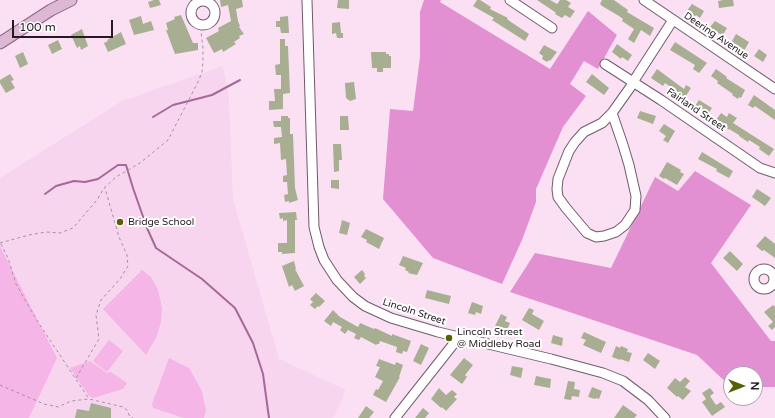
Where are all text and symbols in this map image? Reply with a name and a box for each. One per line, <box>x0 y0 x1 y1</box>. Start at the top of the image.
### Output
street label: Deering Avenue <box>681 10 751 62</box>
scale bar <box>14 12 115 38</box>
text: 100 m <box>19 20 56 34</box>
street label: Fairland Street <box>664 86 728 134</box>
place label: Bridge School <box>128 216 194 228</box>
marker: Bridge School <box>115 217 125 227</box>
street label: Lincoln Street <box>381 296 447 328</box>
place label: Lincoln Street @ Middleby Road <box>457 326 541 350</box>
marker: Lincoln Street @ Middleby Road <box>444 333 454 343</box>
north arrow <box>723 366 763 406</box>
text: N <box>748 382 761 390</box>

